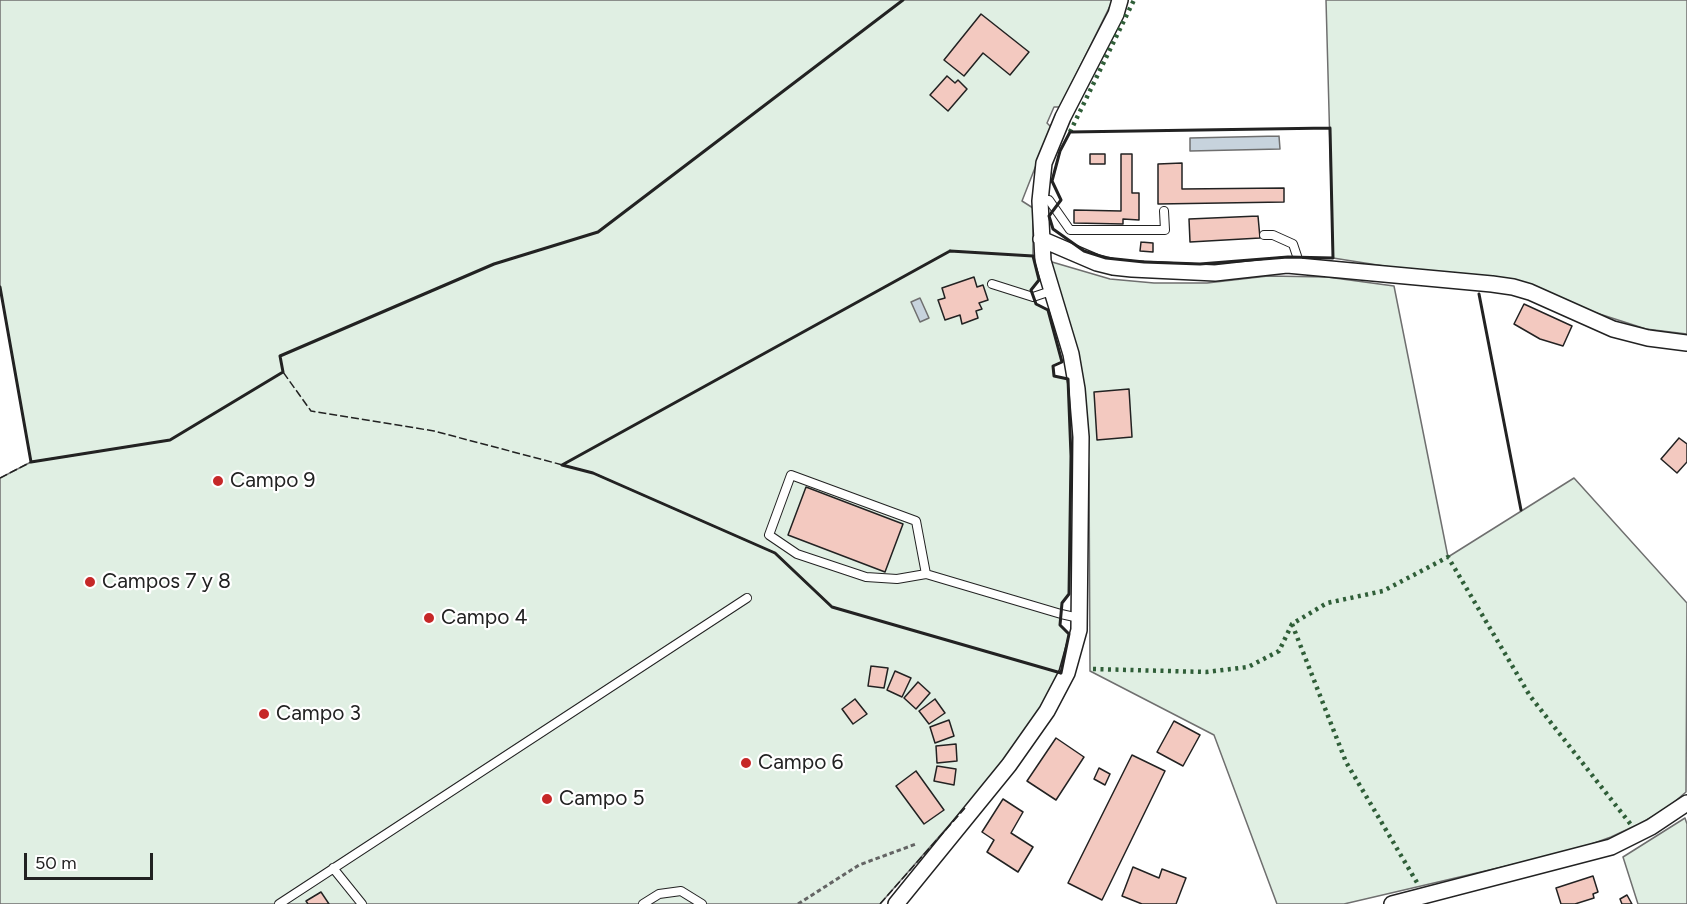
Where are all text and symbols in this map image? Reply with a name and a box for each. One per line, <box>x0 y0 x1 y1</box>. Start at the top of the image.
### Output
place label: Campo 9 <box>230 468 315 494</box>
marker: Campo 9 <box>211 474 225 488</box>
place label: Campos 7 y 8 <box>102 569 231 595</box>
marker: Campos 7 y 8 <box>83 575 97 589</box>
place label: Campo 4 <box>441 605 528 631</box>
marker: Campo 4 <box>422 611 436 625</box>
place label: Campo 3 <box>276 701 361 727</box>
marker: Campo 3 <box>257 707 271 721</box>
place label: Campo 6 <box>758 750 843 776</box>
marker: Campo 6 <box>739 756 753 770</box>
place label: Campo 5 <box>559 786 645 812</box>
marker: Campo 5 <box>540 792 554 806</box>
scale bar <box>27 841 156 879</box>
text: 50 m <box>35 852 77 874</box>

